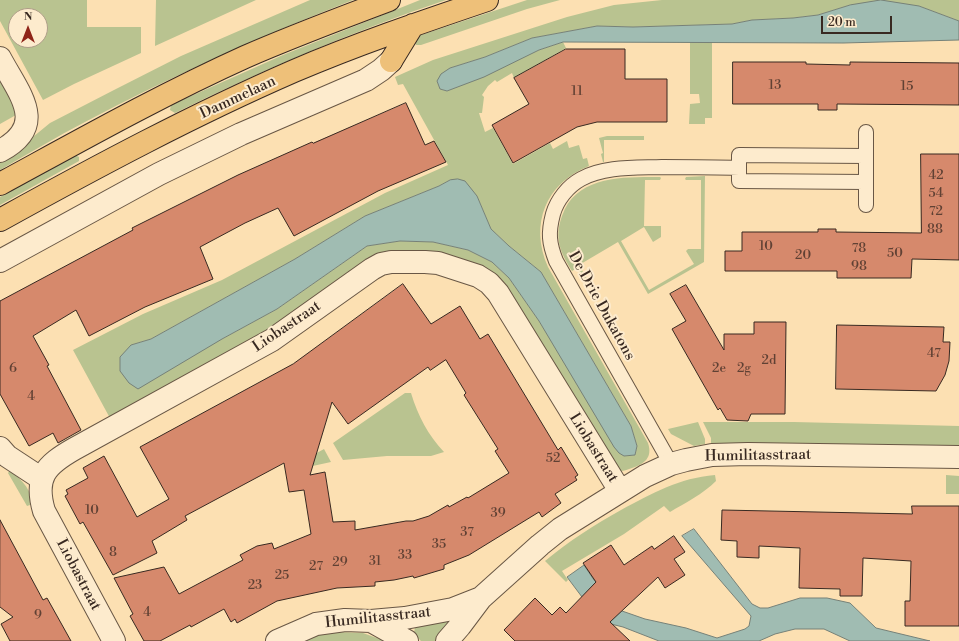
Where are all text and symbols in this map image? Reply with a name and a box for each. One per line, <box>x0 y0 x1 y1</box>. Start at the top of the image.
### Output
north arrow <box>8 8 48 48</box>
scale bar <box>823 8 894 34</box>
text: N <box>24 10 32 24</box>
text: 20 m <box>828 15 856 30</box>
street label: Dammelaan <box>197 73 279 123</box>
house number: 13 <box>769 78 781 94</box>
house number: 15 <box>901 79 913 95</box>
house number: 11 <box>571 84 583 100</box>
house number: 42 <box>928 168 944 184</box>
house number: 54 <box>928 186 944 202</box>
house number: 72 <box>929 204 943 220</box>
house number: 88 <box>927 222 943 238</box>
house number: 10 <box>759 239 773 255</box>
house number: 78 <box>852 241 866 257</box>
house number: 50 <box>887 246 903 262</box>
street label: De Drie Dukatons <box>564 248 638 364</box>
house number: 20 <box>795 248 811 264</box>
house number: 98 <box>851 259 867 275</box>
street label: Liobastraat <box>249 298 325 356</box>
house number: 47 <box>927 346 941 362</box>
house number: 2d <box>762 353 776 369</box>
house number: 6 <box>9 361 17 377</box>
house number: 2e <box>712 361 726 377</box>
house number: 2g <box>737 361 751 377</box>
house number: 4 <box>27 389 35 405</box>
street label: Liobastraat <box>565 410 621 486</box>
street label: Humilitasstraat <box>705 446 811 466</box>
house number: 52 <box>546 451 560 467</box>
house number: 10 <box>85 503 99 519</box>
house number: 39 <box>490 506 506 522</box>
house number: 37 <box>460 525 474 541</box>
street label: Liobastraat <box>52 536 104 614</box>
house number: 35 <box>432 537 446 553</box>
house number: 8 <box>109 545 117 561</box>
house number: 33 <box>398 548 412 564</box>
house number: 31 <box>369 554 381 570</box>
house number: 29 <box>332 555 348 571</box>
house number: 27 <box>309 559 323 575</box>
house number: 25 <box>275 568 289 584</box>
house number: 23 <box>248 578 262 594</box>
street label: Humilitasstraat <box>324 603 432 633</box>
house number: 4 <box>143 605 151 621</box>
house number: 9 <box>34 608 42 624</box>

